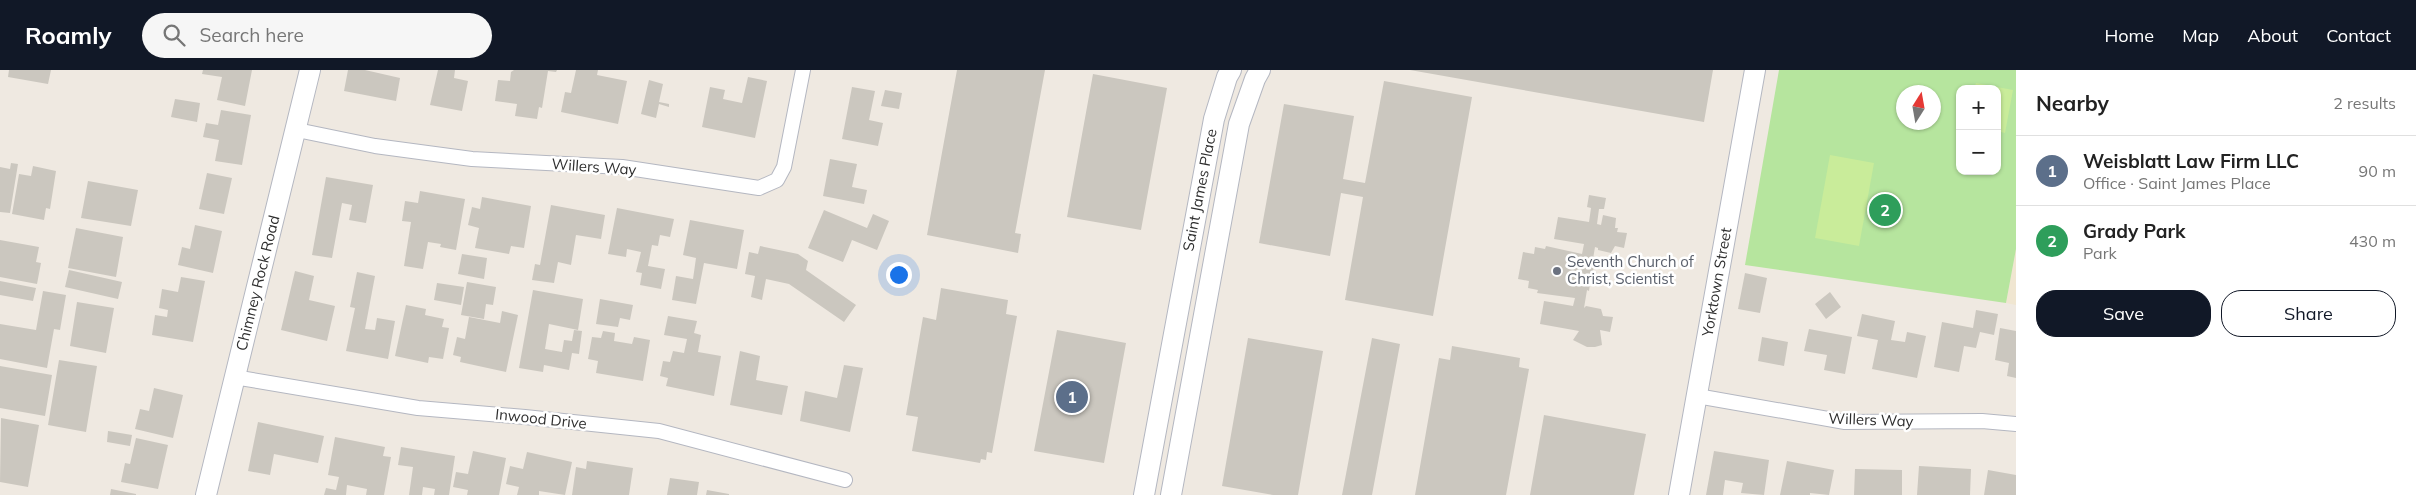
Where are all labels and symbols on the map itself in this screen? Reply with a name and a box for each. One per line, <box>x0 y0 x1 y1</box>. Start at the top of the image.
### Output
north arrow <box>1896 85 1941 130</box>
street label: Saint James Place <box>1178 127 1221 253</box>
street label: Willers Way <box>551 154 637 179</box>
pin: 2 <box>1869 191 1901 229</box>
street label: Chimney Rock Road <box>231 213 284 353</box>
street label: Yorktown Street <box>1697 226 1735 339</box>
place label: Seventh Church of Christ, Scientist <box>1567 252 1695 288</box>
your location <box>886 262 912 288</box>
marker: Seventh Church of Christ, Scientist <box>1551 265 1563 277</box>
pin: 1 <box>1056 378 1088 416</box>
street label: Inwood Drive <box>494 404 588 433</box>
street label: Willers Way <box>1828 409 1914 430</box>

